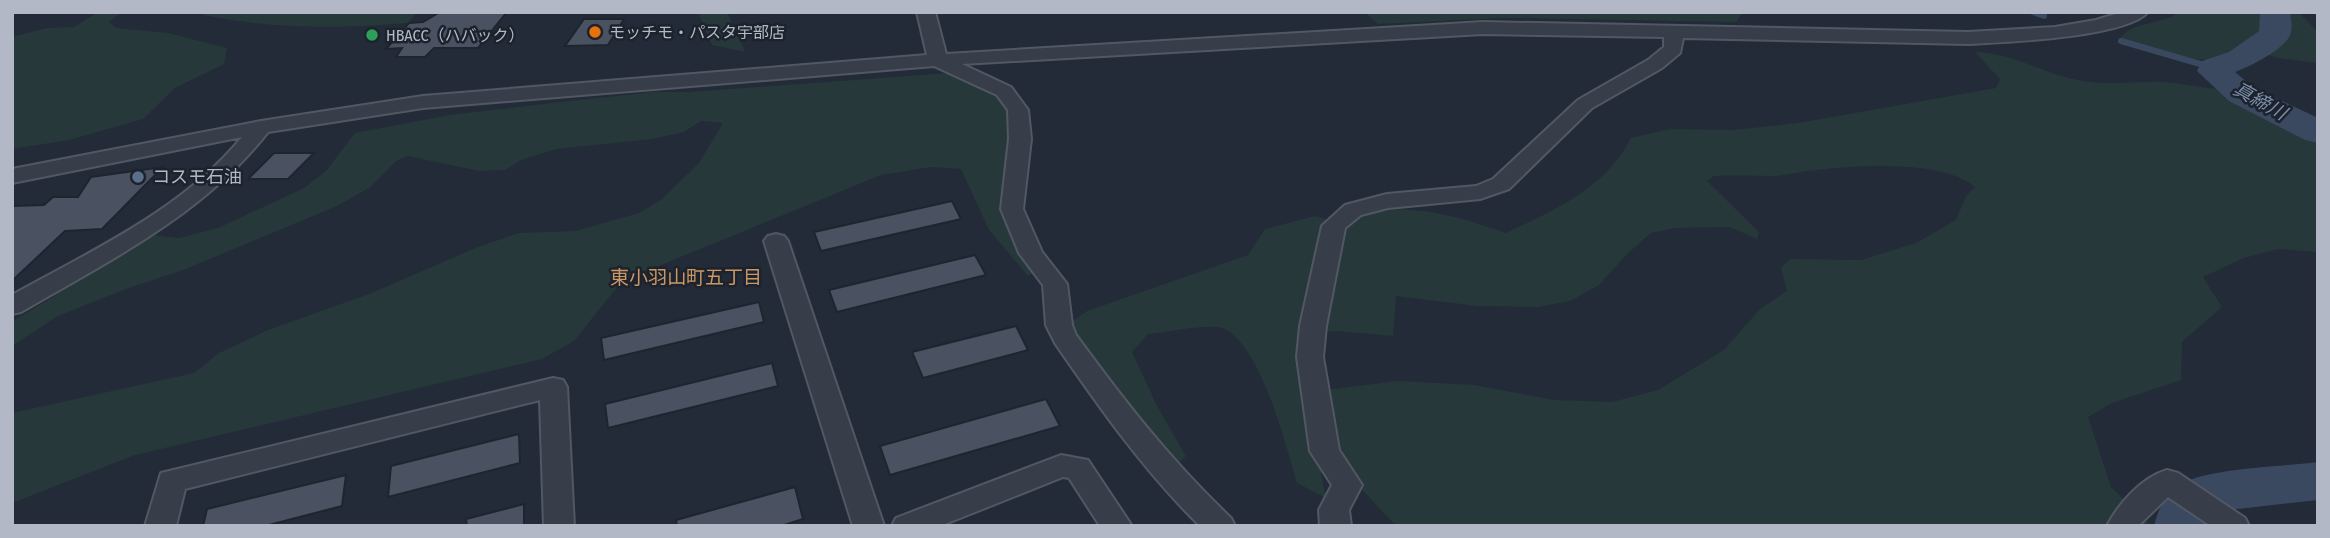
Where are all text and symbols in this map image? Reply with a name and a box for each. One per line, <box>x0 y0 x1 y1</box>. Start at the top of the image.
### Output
place label: モッチモ・パスタ宇部店 <box>609 23 785 42</box>
marker: モッチモ・パスタ宇部店 <box>587 24 603 40</box>
place label: HBACC（ハバック） <box>386 26 525 45</box>
marker: HBACC（ハバック） <box>364 27 380 43</box>
water label: 真締川 <box>2229 77 2292 126</box>
place label: コスモ石油 <box>152 166 242 188</box>
marker: コスモ石油 <box>130 169 146 185</box>
district label: 東小羽山町五丁目 <box>610 266 762 289</box>

